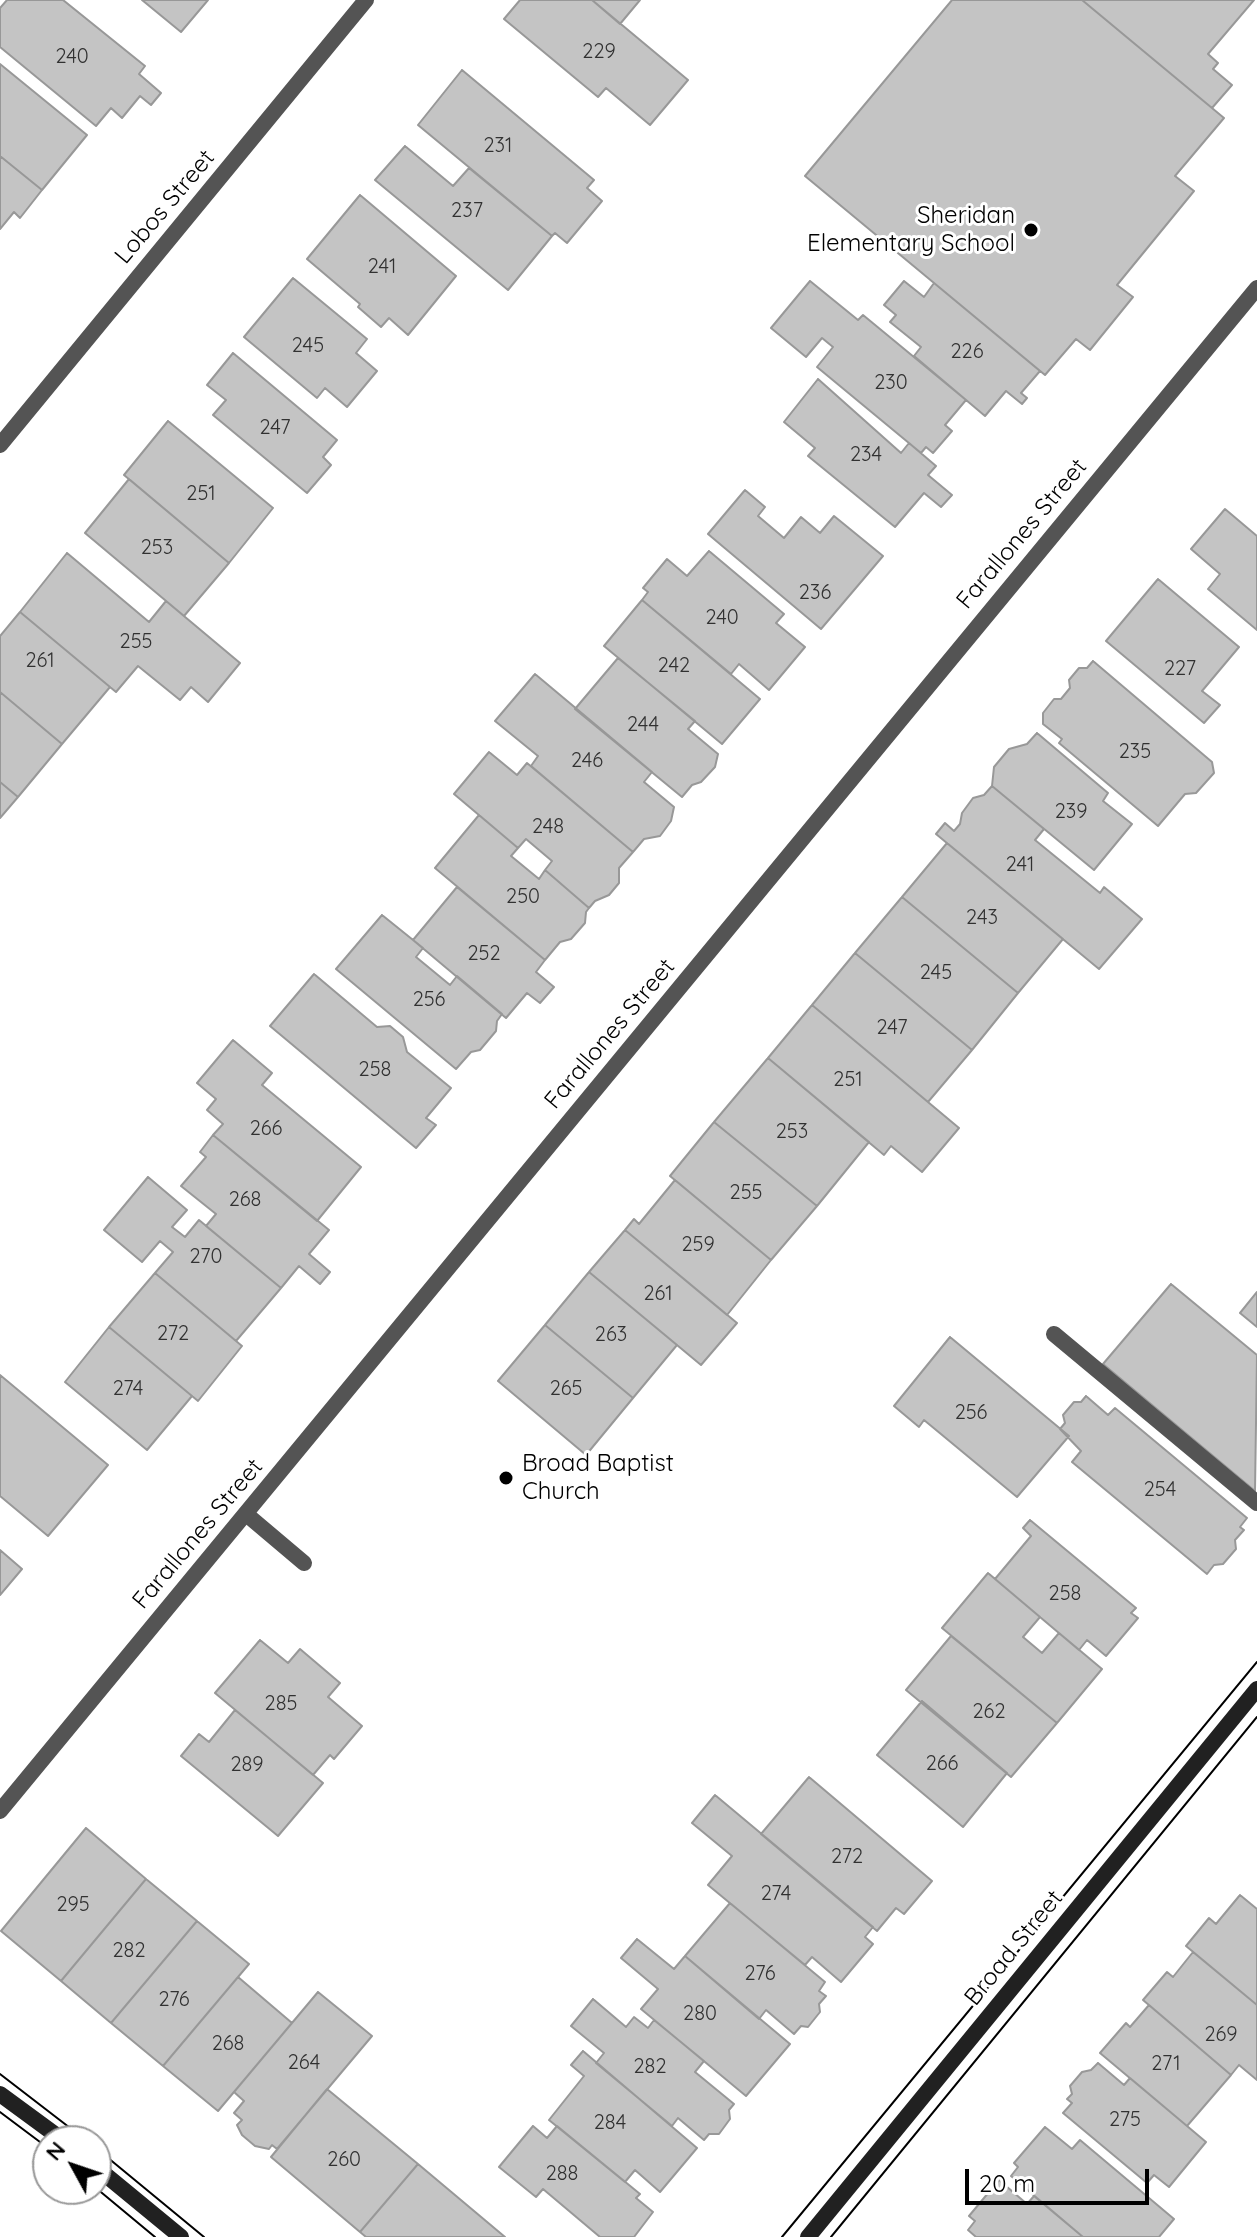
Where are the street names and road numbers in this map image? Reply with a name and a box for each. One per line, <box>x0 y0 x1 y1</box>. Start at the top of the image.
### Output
street label: Lobos Street <box>109 144 221 270</box>
street label: Farallones Street <box>951 453 1093 615</box>
street label: Farallones Street <box>539 953 681 1115</box>
street label: Farallones Street <box>127 1453 269 1615</box>
street label: Broad Street <box>959 1885 1069 2011</box>

